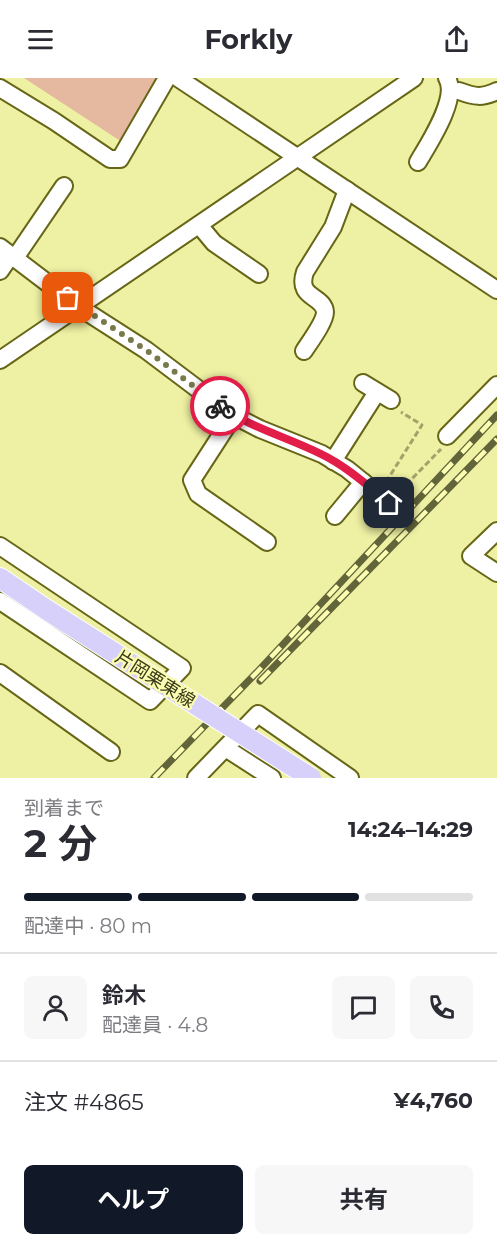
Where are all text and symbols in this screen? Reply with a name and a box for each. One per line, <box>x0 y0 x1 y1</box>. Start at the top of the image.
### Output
icon: menu <box>24 23 57 56</box>
text: Forkly <box>204 23 293 56</box>
icon: share <box>440 23 473 56</box>
pin <box>42 272 93 323</box>
icon: bag <box>51 281 84 314</box>
courier <box>190 376 250 436</box>
icon: bike <box>204 390 237 423</box>
pin <box>363 477 414 528</box>
icon: home <box>372 486 405 519</box>
street label: 片岡栗東線 <box>111 646 199 712</box>
text: 到着まで <box>24 796 104 820</box>
text: 14:24–14:29 <box>348 816 473 843</box>
text: 2 分 <box>24 819 97 867</box>
text: 配達中 · 80 m <box>24 914 152 938</box>
button: person <box>24 976 87 1039</box>
button: chat <box>332 976 395 1039</box>
button: phone <box>410 976 473 1039</box>
text: 鈴木 <box>102 982 146 1009</box>
text: 配達員 · 4.8 <box>102 1013 208 1037</box>
text: ¥4,760 <box>394 1087 473 1114</box>
text: 注文 #4865 <box>24 1089 144 1116</box>
button: ヘルプ <box>24 1165 243 1234</box>
button: 共有 <box>255 1165 473 1234</box>

